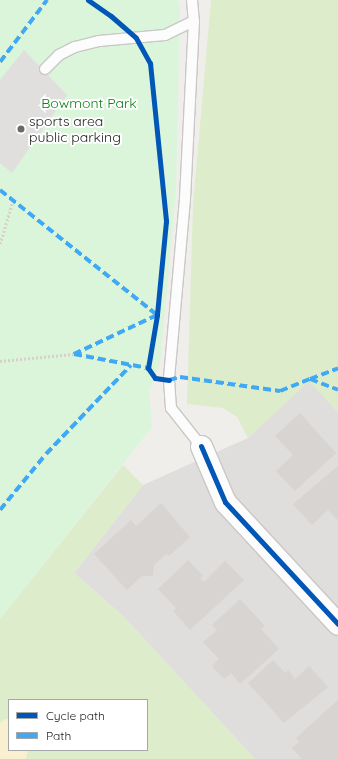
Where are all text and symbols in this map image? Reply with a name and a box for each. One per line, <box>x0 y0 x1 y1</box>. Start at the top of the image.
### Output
park label: Bowmont Park <box>41 95 137 111</box>
place label: sports area public parking <box>29 113 121 146</box>
marker: sports area public parking <box>16 124 26 134</box>
legend <box>8 699 148 751</box>
text: Cycle path <box>46 708 105 723</box>
text: Path <box>46 728 71 743</box>

